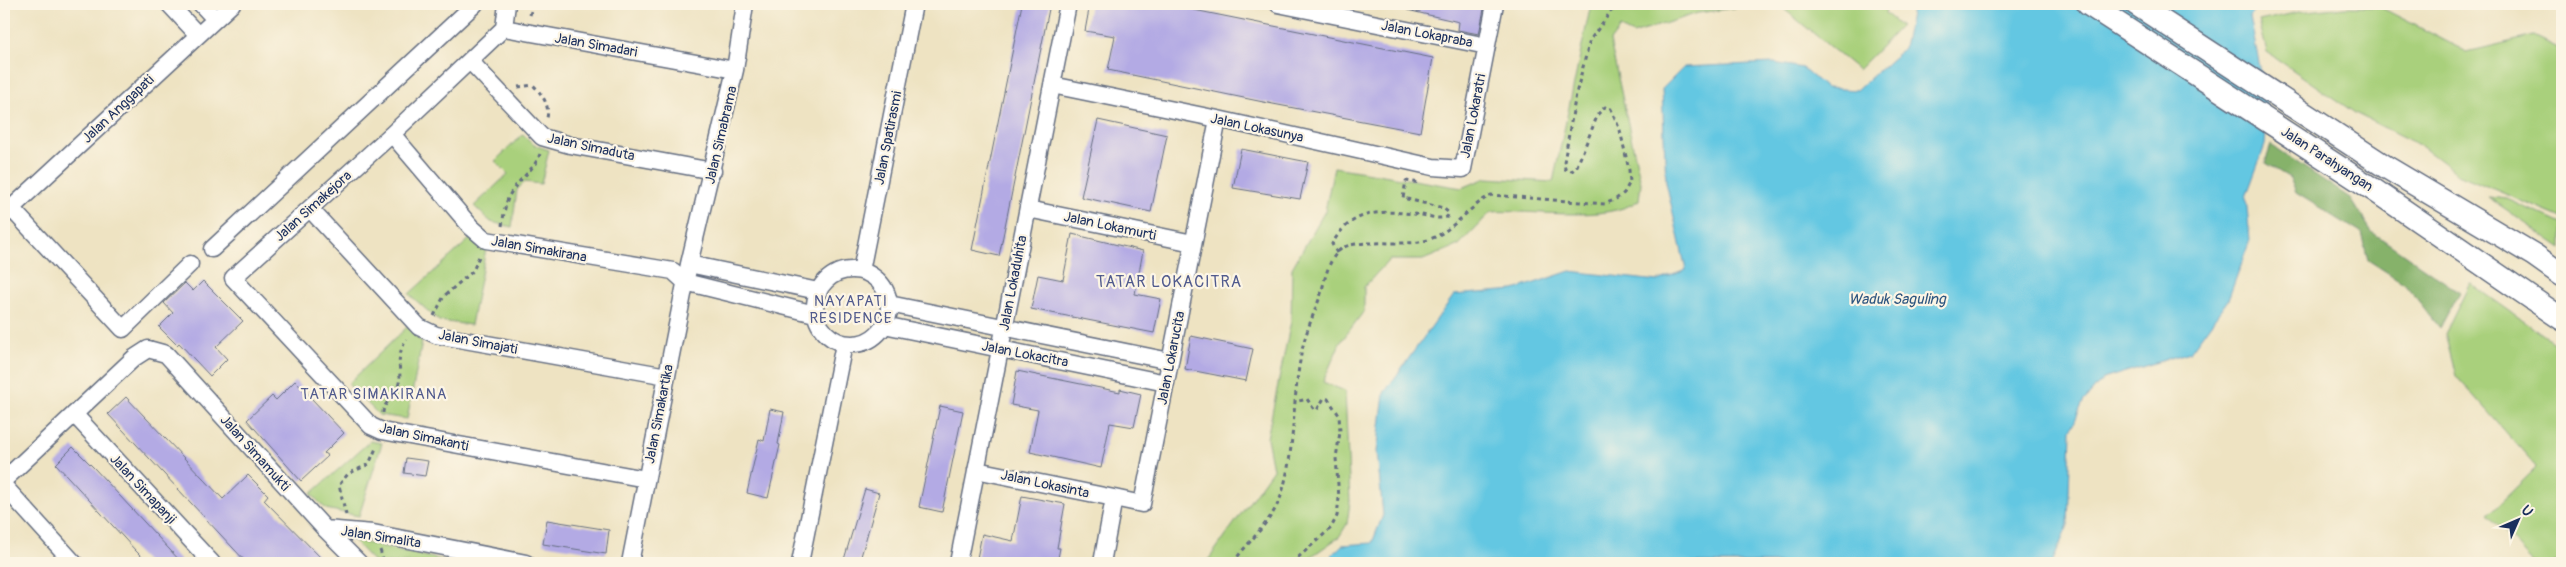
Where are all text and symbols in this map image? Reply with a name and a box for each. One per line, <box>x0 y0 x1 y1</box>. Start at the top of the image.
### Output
street label: Jalan Lokapraba <box>1380 17 1474 51</box>
street label: Jalan Simadari <box>553 29 639 61</box>
street label: Jalan Anggapati <box>79 71 158 147</box>
street label: Jalan Lokaratri <box>1456 72 1490 160</box>
street label: Jalan Simabrama <box>701 84 741 186</box>
street label: Jalan Spatirasmi <box>871 89 906 186</box>
street label: Jalan Lokasunya <box>1209 110 1305 146</box>
street label: Jalan Parahyangan <box>2278 123 2376 195</box>
street label: Jalan Simaduta <box>546 129 636 165</box>
street label: Jalan Simakejora <box>271 167 355 245</box>
street label: Jalan Lokamurti <box>1062 208 1158 244</box>
street label: Jalan Simakirana <box>490 232 588 266</box>
street label: Jalan Lokaduhita <box>995 234 1031 332</box>
district label: TATAR LOKACITRA <box>1096 272 1242 292</box>
water label: Waduk Saguling <box>1848 290 1947 309</box>
district label: NAYAPATI RESIDENCE <box>809 292 893 328</box>
street label: Jalan Lokarucita <box>1154 310 1188 406</box>
street label: Jalan Simajati <box>437 326 520 358</box>
street label: Jalan Lokacitra <box>980 337 1070 371</box>
street label: Jalan Simakartika <box>641 363 677 465</box>
district label: TATAR SIMAKIRANA <box>300 385 448 404</box>
street label: Jalan Simamukti <box>216 412 294 495</box>
street label: Jalan Simakanti <box>378 419 471 455</box>
street label: Jalan Simapanji <box>106 451 180 528</box>
street label: Jalan Lokasinta <box>999 466 1091 502</box>
north arrow <box>2494 494 2544 544</box>
text: U <box>2518 502 2536 520</box>
street label: Jalan Simalita <box>340 522 422 552</box>

